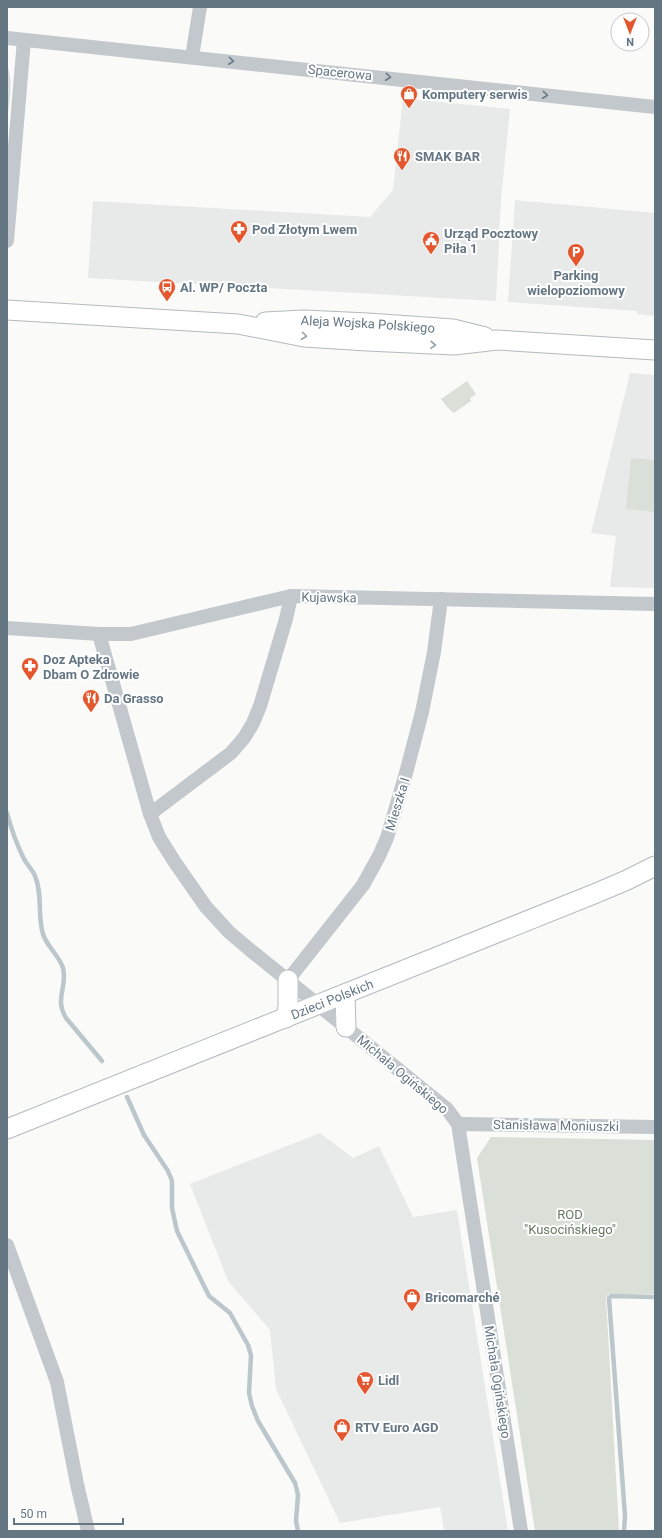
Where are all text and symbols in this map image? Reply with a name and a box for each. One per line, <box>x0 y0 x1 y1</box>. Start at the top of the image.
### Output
north arrow <box>610 12 650 52</box>
text: N <box>626 35 634 48</box>
one-way arrow <box>228 56 234 65</box>
street label: Spacerowa <box>307 62 373 83</box>
one-way arrow <box>385 73 391 82</box>
shop icon: Komputery serwis <box>399 84 419 109</box>
place label: Komputery serwis <box>422 87 528 102</box>
one-way arrow <box>542 90 548 99</box>
restaurant icon: SMAK BAR <box>392 146 412 171</box>
place label: SMAK BAR <box>415 149 481 164</box>
pharmacy icon: Pod Złotym Lwem <box>229 219 249 244</box>
place label: Pod Złotym Lwem <box>252 222 357 237</box>
place label: Urząd Pocztowy Piła 1 <box>444 226 539 256</box>
public building icon: Urząd Pocztowy Piła 1 <box>421 230 441 255</box>
parking icon: Parking wielopoziomowy <box>566 242 586 267</box>
place label: Parking wielopoziomowy <box>527 268 625 298</box>
bus stop icon: Al. WP/ Poczta <box>157 277 177 302</box>
place label: Al. WP/ Poczta <box>180 280 267 295</box>
street label: Aleja Wojska Polskiego <box>300 313 435 336</box>
one-way arrow <box>301 332 307 341</box>
one-way arrow <box>430 340 437 349</box>
street label: Kujawska <box>301 590 357 605</box>
place label: Doz Apteka Dbam O Zdrowie <box>43 652 139 682</box>
pharmacy icon: Doz Apteka Dbam O Zdrowie <box>20 656 40 681</box>
restaurant icon: Da Grasso <box>81 688 101 713</box>
place label: Da Grasso <box>104 691 164 706</box>
street label: Mieszka I <box>382 776 413 833</box>
street label: Dzieci Polskich <box>289 976 376 1023</box>
street label: Michała Ogińskiego <box>354 1032 451 1117</box>
street label: Stanisława Moniuszki <box>493 1117 619 1134</box>
park label: ROD "Kusocińskiego" <box>524 1207 616 1237</box>
shop icon: Bricomarché <box>402 1287 422 1312</box>
place label: Bricomarché <box>425 1290 500 1305</box>
street label: Michała Ogińskiego <box>481 1325 514 1440</box>
supermarket icon: Lidl <box>355 1370 375 1395</box>
place label: Lidl <box>378 1373 399 1388</box>
shop icon: RTV Euro AGD <box>332 1417 352 1442</box>
place label: RTV Euro AGD <box>355 1420 438 1435</box>
scale bar <box>14 1500 123 1526</box>
text: 50 m <box>20 1507 47 1521</box>

